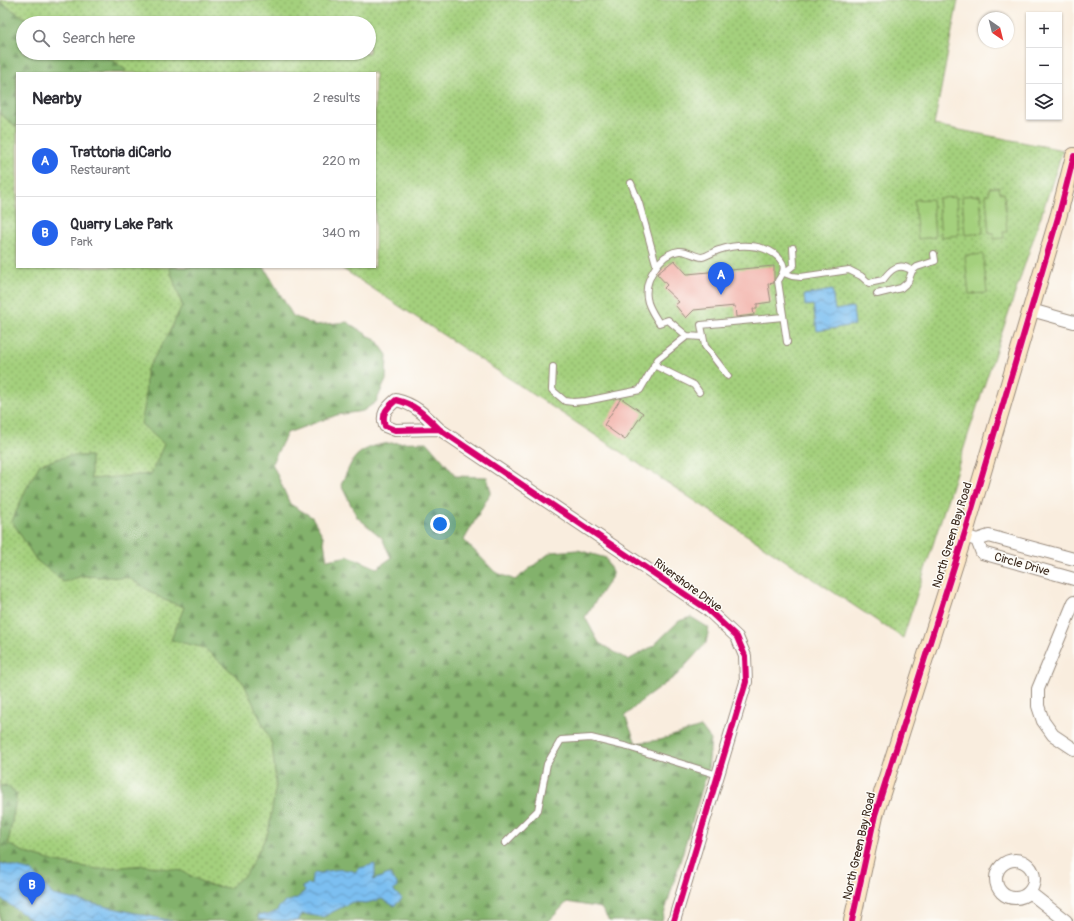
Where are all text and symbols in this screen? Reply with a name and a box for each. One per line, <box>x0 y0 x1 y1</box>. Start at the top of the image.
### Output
north arrow <box>978 12 1014 48</box>
map controls <box>1026 12 1062 120</box>
button: + <box>1026 12 1062 48</box>
search box <box>16 16 376 60</box>
icon: search <box>30 27 52 49</box>
text: Search here <box>62 29 135 48</box>
button: − <box>1026 48 1062 84</box>
button: layers <box>1026 84 1062 120</box>
text: Nearby <box>32 88 81 109</box>
text: 2 results <box>313 90 360 106</box>
text: Trattoria diCarlo <box>70 143 171 162</box>
text: A <box>41 153 49 169</box>
text: 220 m <box>322 153 360 169</box>
text: Restaurant <box>70 162 130 178</box>
text: Quarry Lake Park <box>70 215 173 234</box>
text: B <box>41 225 49 241</box>
text: 340 m <box>322 225 360 241</box>
text: Park <box>70 234 93 250</box>
pin: A <box>708 262 734 295</box>
street label: North Green Bay Road <box>929 480 976 590</box>
your location <box>430 514 450 534</box>
street label: Circle Drive <box>992 549 1051 580</box>
street label: Rivershore Drive <box>651 556 725 615</box>
street label: North Green Bay Road <box>840 791 879 901</box>
pin: B <box>19 872 45 905</box>

